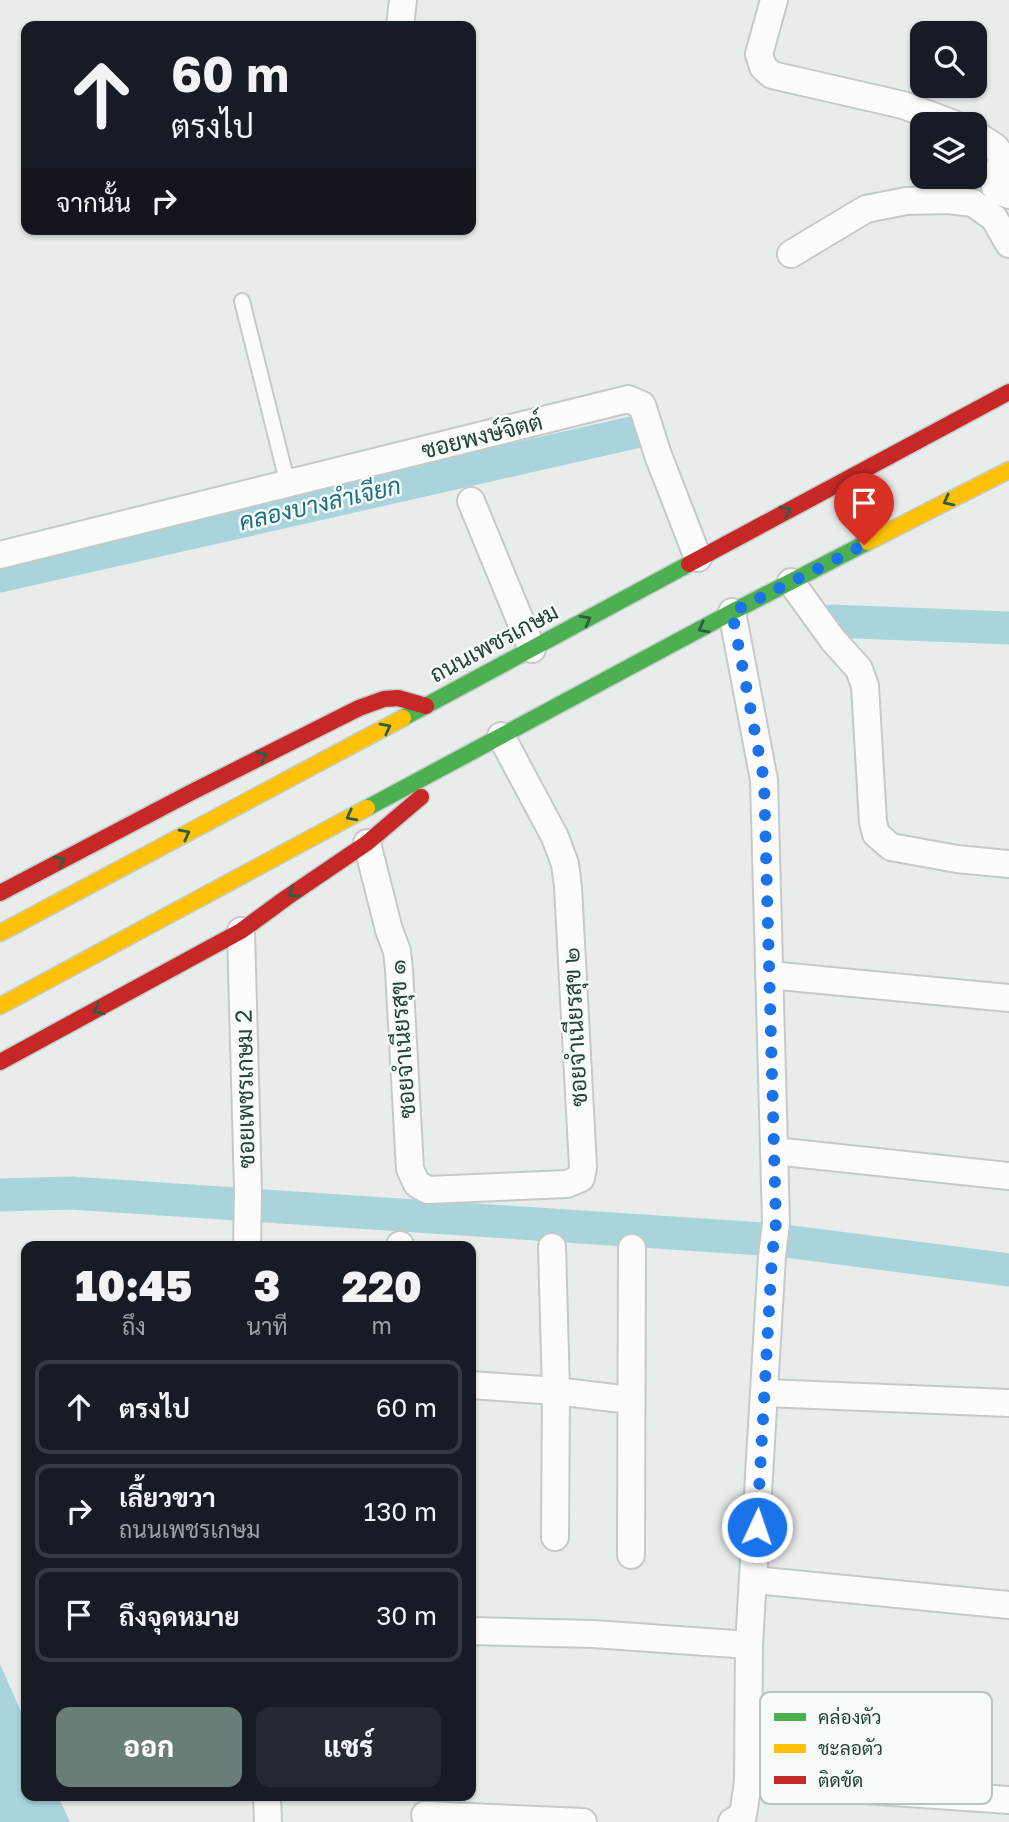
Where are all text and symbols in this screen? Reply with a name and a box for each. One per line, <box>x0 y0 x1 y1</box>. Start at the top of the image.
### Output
map controls <box>910 21 987 189</box>
button: search <box>910 21 987 98</box>
text: 60 m <box>171 44 289 103</box>
icon: ahead <box>56 49 147 140</box>
text: ตรงไป <box>171 107 254 145</box>
button: layers <box>910 112 987 189</box>
icon: right <box>145 182 183 220</box>
text: จากนั้น <box>56 187 131 218</box>
street label: ซอยพงษ์จิตต์ <box>418 405 545 464</box>
water label: คลองบางลำเจียก <box>236 470 403 535</box>
pin <box>834 473 894 545</box>
icon: arrive <box>845 484 883 522</box>
one-way arrow <box>943 493 955 507</box>
one-way arrow <box>779 506 791 519</box>
street label: ถนนเพชรเกษม <box>424 597 563 688</box>
one-way arrow <box>579 615 591 628</box>
one-way arrow <box>697 620 710 633</box>
one-way arrow <box>379 722 391 736</box>
one-way arrow <box>255 750 267 764</box>
one-way arrow <box>346 808 358 822</box>
one-way arrow <box>178 829 190 842</box>
one-way arrow <box>53 856 65 869</box>
one-way arrow <box>288 885 301 897</box>
street label: ซอยจำเนียรสุข ๒ <box>556 947 595 1107</box>
street label: ซอยจำเนียรสุข ๑ <box>381 959 424 1119</box>
one-way arrow <box>93 1002 105 1015</box>
street label: ซอยเพชรเกษม 2 <box>229 1009 259 1169</box>
text: 10:45 <box>75 1260 192 1310</box>
text: 3 <box>254 1260 280 1310</box>
text: 220 <box>342 1261 422 1311</box>
text: m <box>372 1311 392 1339</box>
text: ถึง <box>122 1312 146 1340</box>
text: นาที <box>247 1312 288 1340</box>
icon: ahead <box>60 1388 98 1426</box>
text: 60 m <box>376 1392 437 1423</box>
text: ตรงไป <box>119 1393 190 1424</box>
text: เลี้ยวขวา <box>119 1482 216 1513</box>
position arrow <box>720 1490 794 1564</box>
icon: right <box>60 1492 98 1530</box>
text: 130 m <box>364 1496 437 1527</box>
text: ถนนเพชรเกษม <box>119 1515 261 1543</box>
icon: arrive <box>60 1596 98 1634</box>
text: 30 m <box>376 1600 437 1631</box>
text: ถึงจุดหมาย <box>119 1601 240 1632</box>
legend <box>760 1692 992 1804</box>
text: คล่องตัว <box>818 1705 882 1728</box>
button: ออก <box>56 1707 242 1787</box>
button: แชร์ <box>256 1707 441 1787</box>
text: ชะลอตัว <box>818 1736 883 1759</box>
text: ติดขัด <box>818 1768 863 1791</box>

